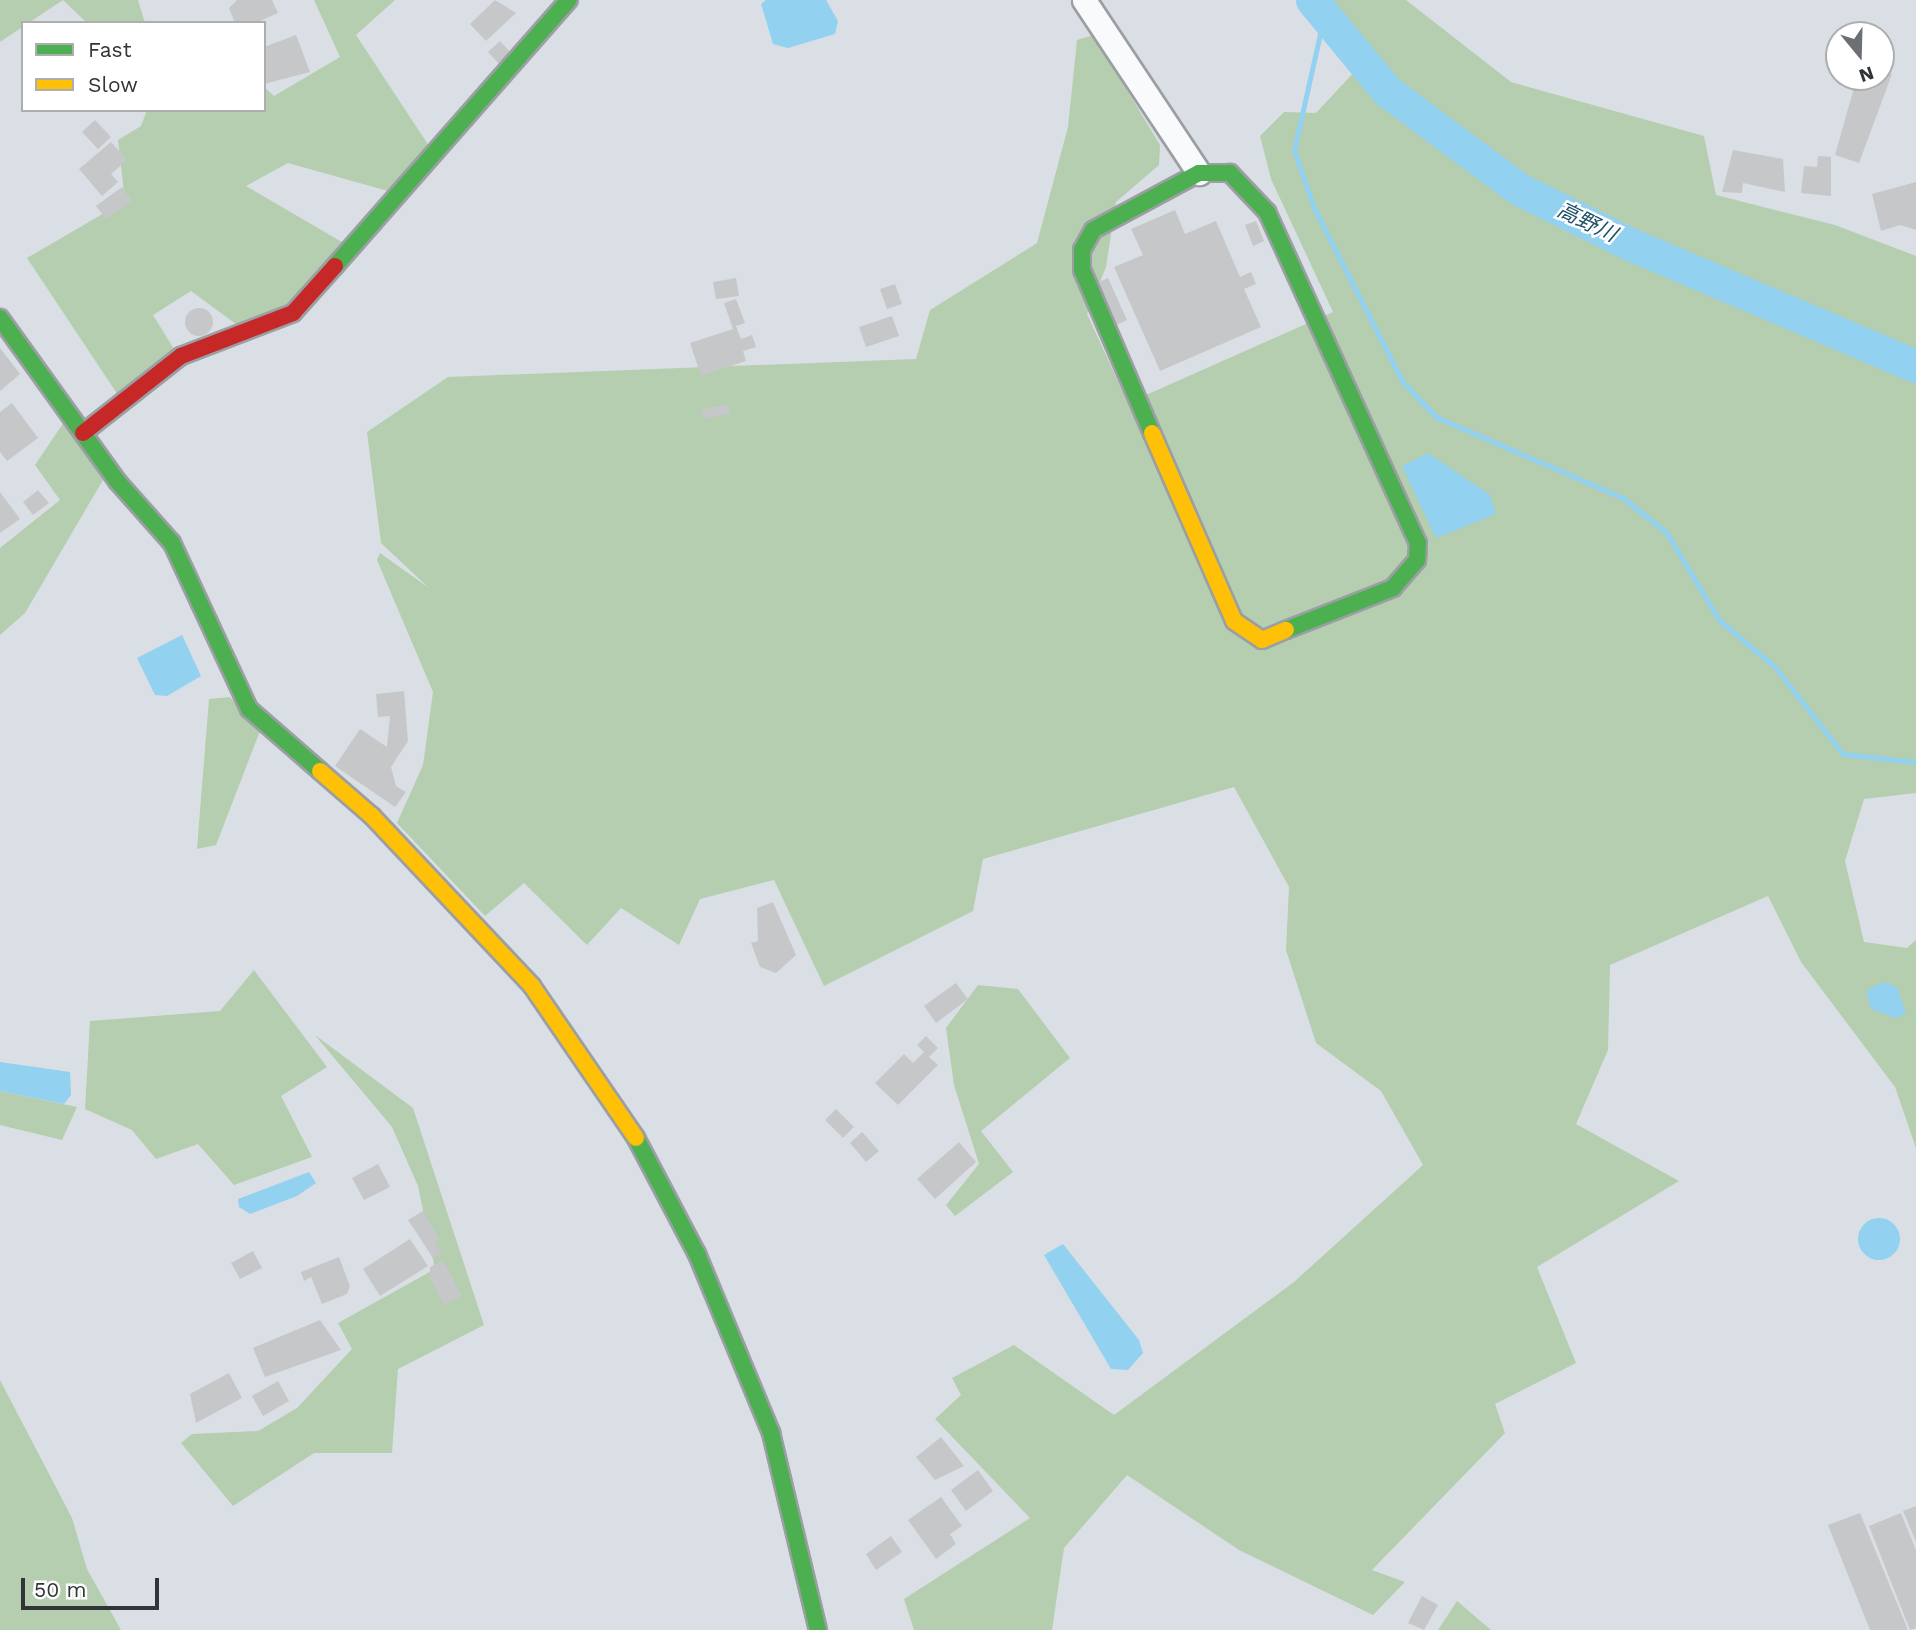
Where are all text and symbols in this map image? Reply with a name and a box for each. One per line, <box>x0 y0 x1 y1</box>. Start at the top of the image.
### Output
legend <box>21 21 266 112</box>
north arrow <box>1825 21 1895 91</box>
text: Fast <box>88 37 132 62</box>
text: N <box>1856 61 1877 88</box>
text: Slow <box>88 72 138 97</box>
water label: 高野川 <box>1553 197 1621 247</box>
scale bar <box>24 1564 163 1608</box>
text: 50 m <box>34 1577 86 1602</box>

